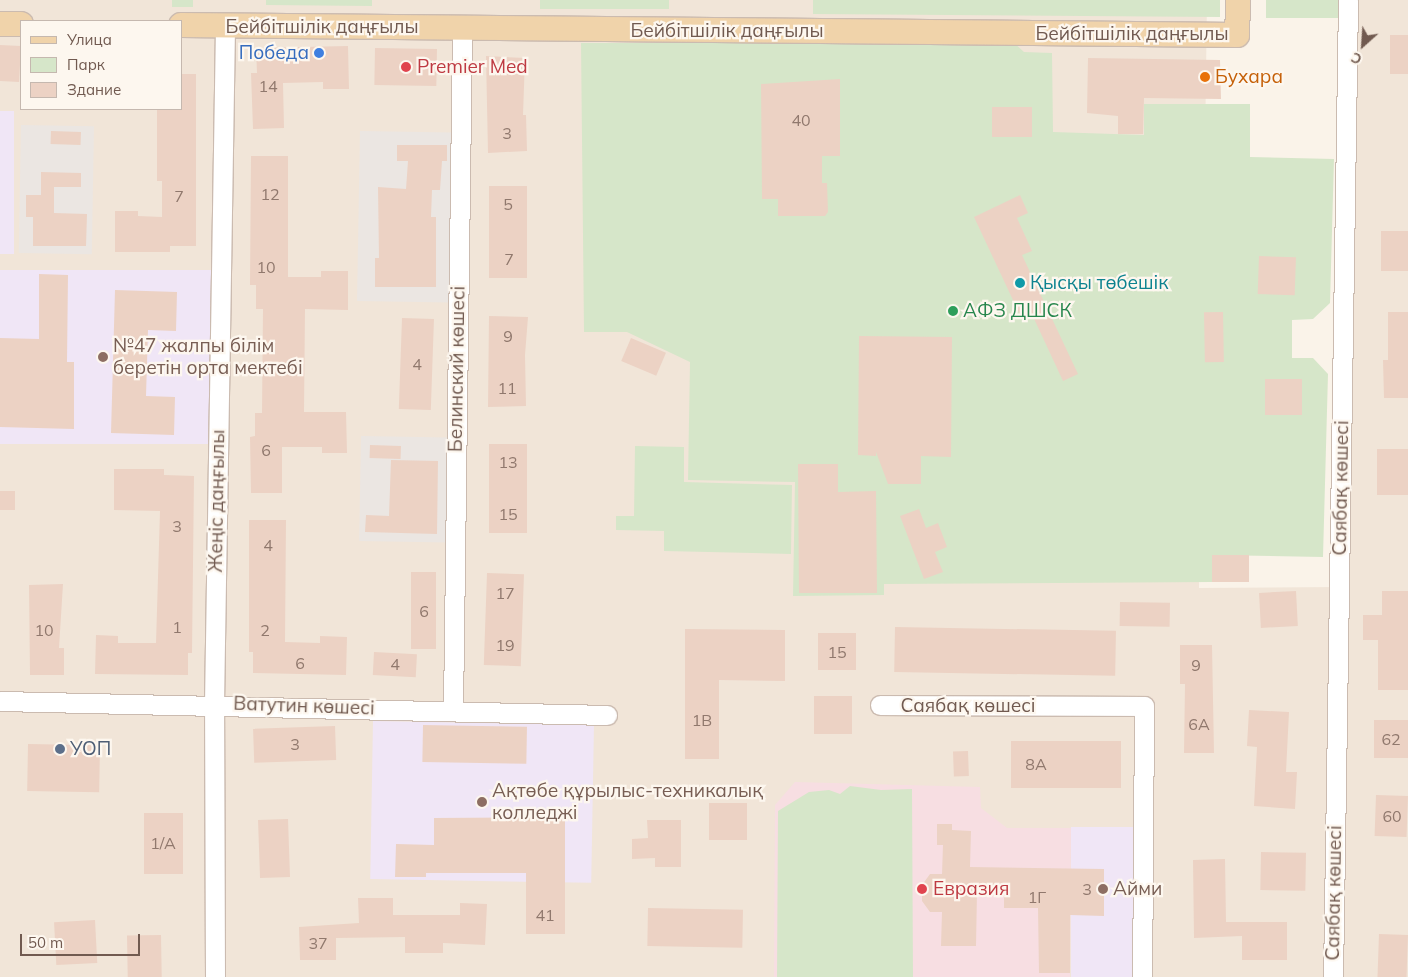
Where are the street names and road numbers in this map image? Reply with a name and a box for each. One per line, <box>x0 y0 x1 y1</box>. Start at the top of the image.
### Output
street label: Бейбітшілік даңғылы <box>225 16 419 38</box>
street label: Бейбітшілік даңғылы <box>630 20 824 42</box>
street label: Бейбітшілік даңғылы <box>1035 23 1229 45</box>
street label: Белинский көшесі <box>444 286 470 452</box>
street label: Саябақ көшесі <box>1328 420 1354 556</box>
street label: Жеңіс даңғылы <box>204 429 230 573</box>
street label: Ватутин көшесі <box>233 692 375 720</box>
street label: Саябақ көшесі <box>900 695 1036 717</box>
street label: Саябақ көшесі <box>1321 825 1347 961</box>

